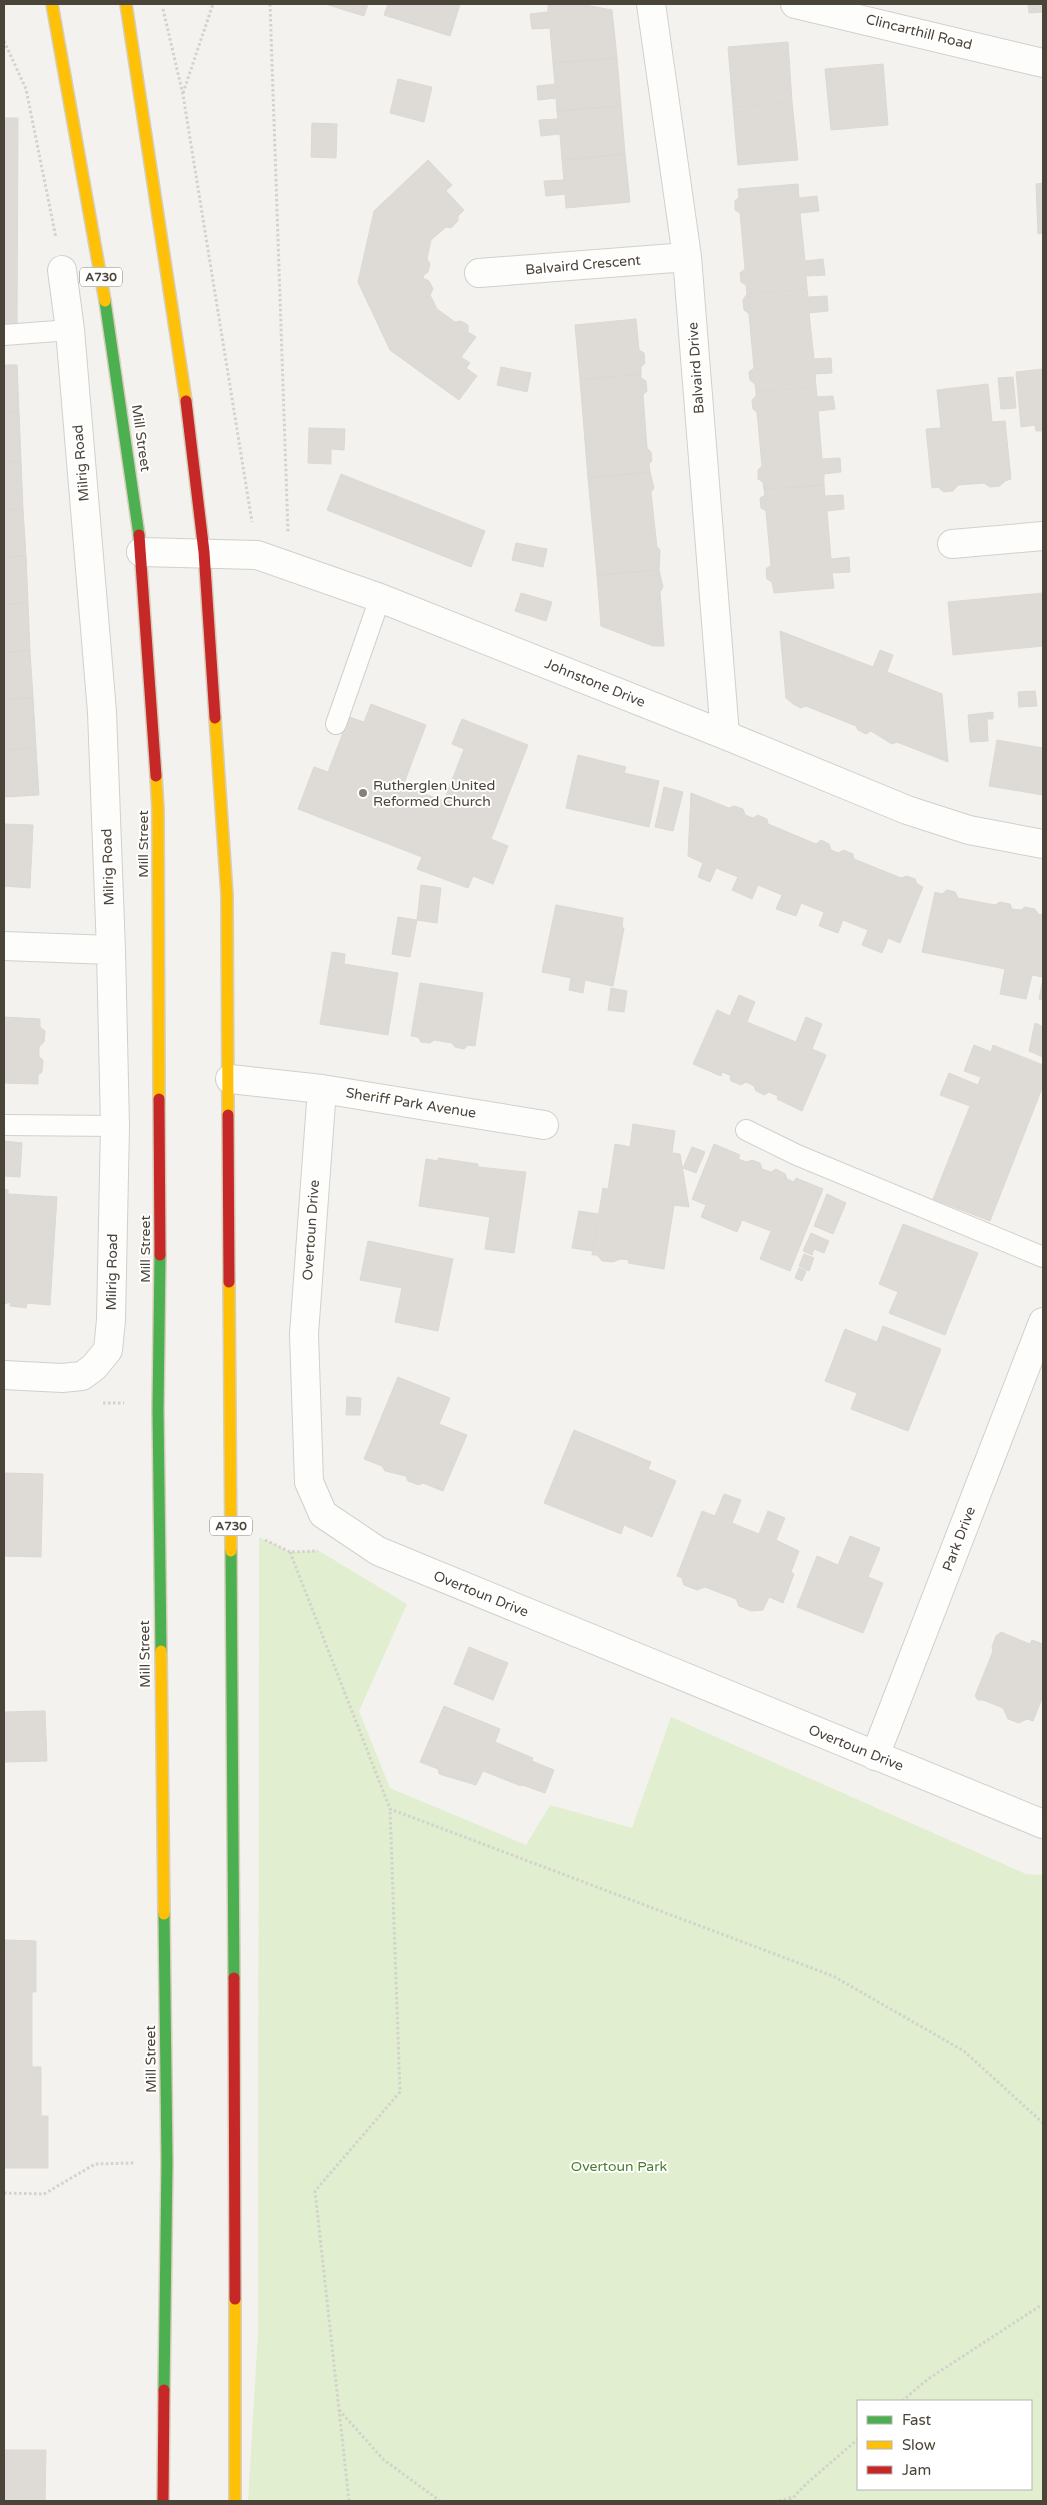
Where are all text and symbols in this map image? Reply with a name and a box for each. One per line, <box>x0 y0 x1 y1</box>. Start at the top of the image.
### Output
street label: Clincarthill Road <box>864 11 974 53</box>
street label: Balvaird Crescent <box>525 251 642 279</box>
road number: A730 <box>80 268 122 286</box>
street label: Balvaird Drive <box>684 322 708 414</box>
street label: Mill Street <box>128 403 154 473</box>
street label: Milrig Road <box>69 424 93 502</box>
street label: Johnstone Drive <box>542 655 648 711</box>
place label: Rutherglen United Reformed Church <box>373 777 495 810</box>
marker: Rutherglen United Reformed Church <box>357 787 369 799</box>
street label: Mill Street <box>135 810 152 878</box>
street label: Milrig Road <box>98 828 118 906</box>
street label: Sheriff Park Avenue <box>345 1084 478 1122</box>
street label: Overtoun Drive <box>299 1179 323 1281</box>
street label: Mill Street <box>137 1215 154 1283</box>
street label: Milrig Road <box>103 1233 121 1311</box>
street label: Park Drive <box>939 1504 979 1574</box>
road number: A730 <box>210 1516 252 1535</box>
street label: Overtoun Drive <box>431 1567 531 1621</box>
street label: Mill Street <box>136 1619 154 1688</box>
street label: Overtoun Drive <box>806 1721 906 1775</box>
street label: Mill Street <box>142 2024 160 2093</box>
park label: Overtoun Park <box>571 2158 668 2175</box>
legend <box>857 2400 1032 2490</box>
text: Fast <box>902 2411 932 2429</box>
text: Slow <box>902 2436 936 2454</box>
text: Jam <box>902 2461 931 2479</box>

